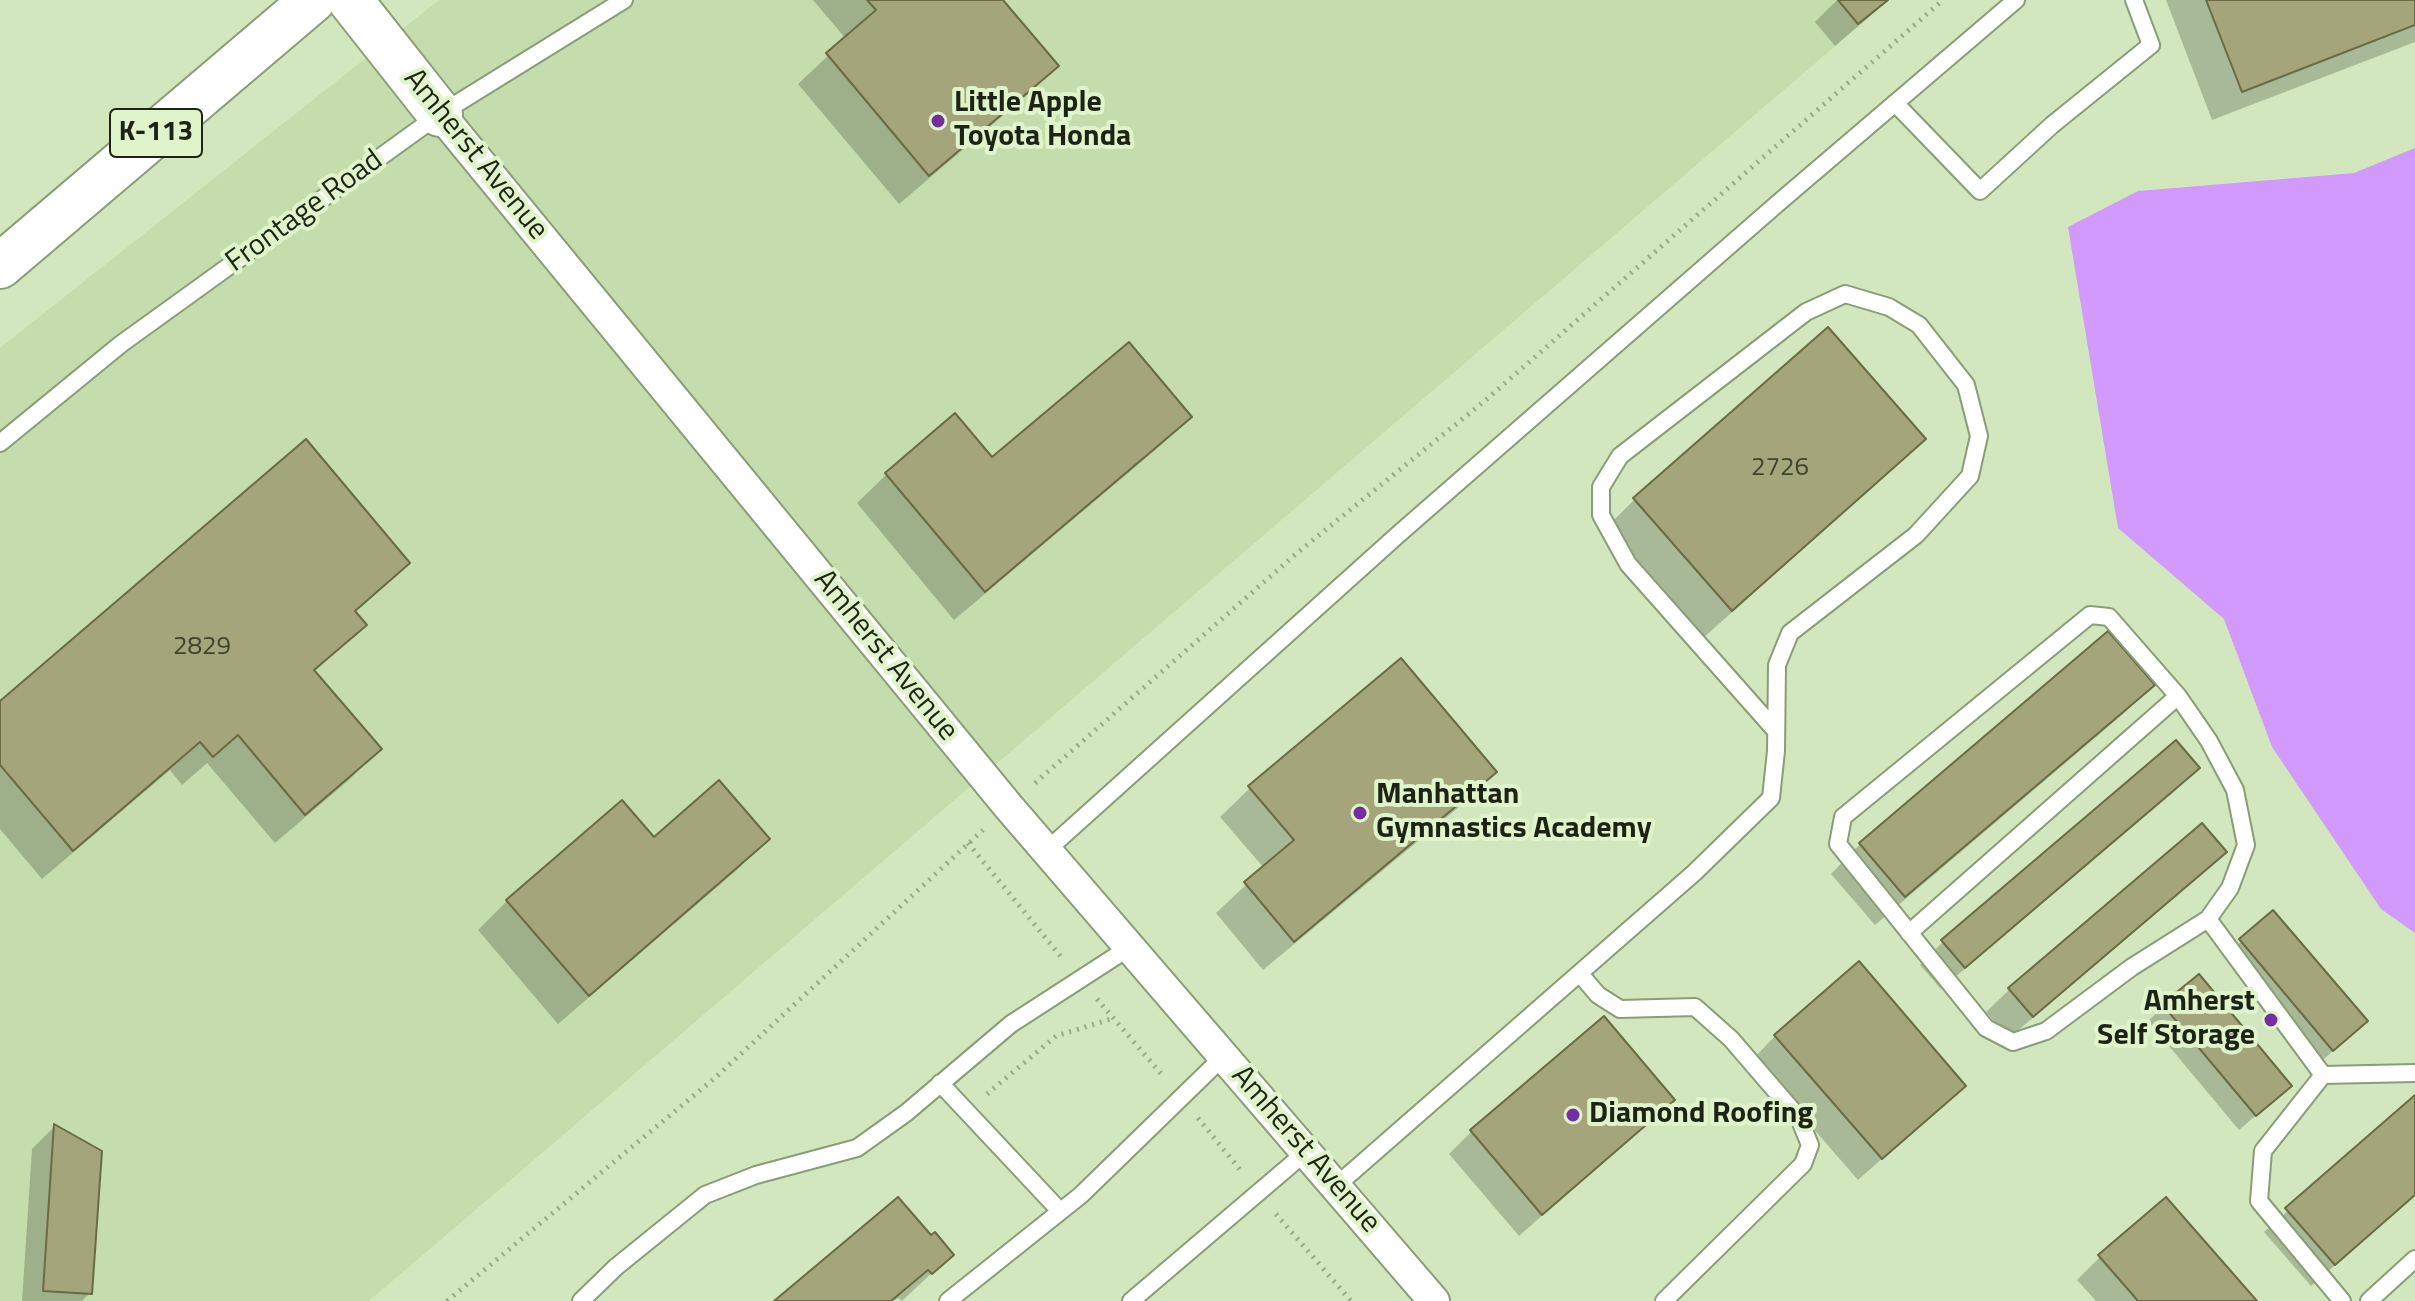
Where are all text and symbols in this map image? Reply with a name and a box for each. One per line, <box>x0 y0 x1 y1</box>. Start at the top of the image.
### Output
street label: Amherst Avenue <box>395 62 555 248</box>
place label: Little Apple Toyota Honda <box>954 86 1131 156</box>
road number: K-113 <box>110 109 202 157</box>
marker: Little Apple Toyota Honda <box>929 112 947 130</box>
street label: Frontage Road <box>220 143 390 281</box>
house number: 2726 <box>1751 453 1809 485</box>
street label: Amherst Avenue <box>805 563 965 749</box>
house number: 2829 <box>173 632 231 664</box>
place label: Manhattan Gymnastics Academy <box>1376 778 1652 848</box>
marker: Manhattan Gymnastics Academy <box>1351 804 1369 822</box>
place label: Amherst Self Storage <box>2097 985 2255 1056</box>
marker: Amherst Self Storage <box>2262 1011 2280 1029</box>
street label: Amherst Avenue <box>1223 1059 1387 1241</box>
place label: Diamond Roofing <box>1589 1097 1813 1133</box>
marker: Diamond Roofing <box>1564 1106 1582 1124</box>

